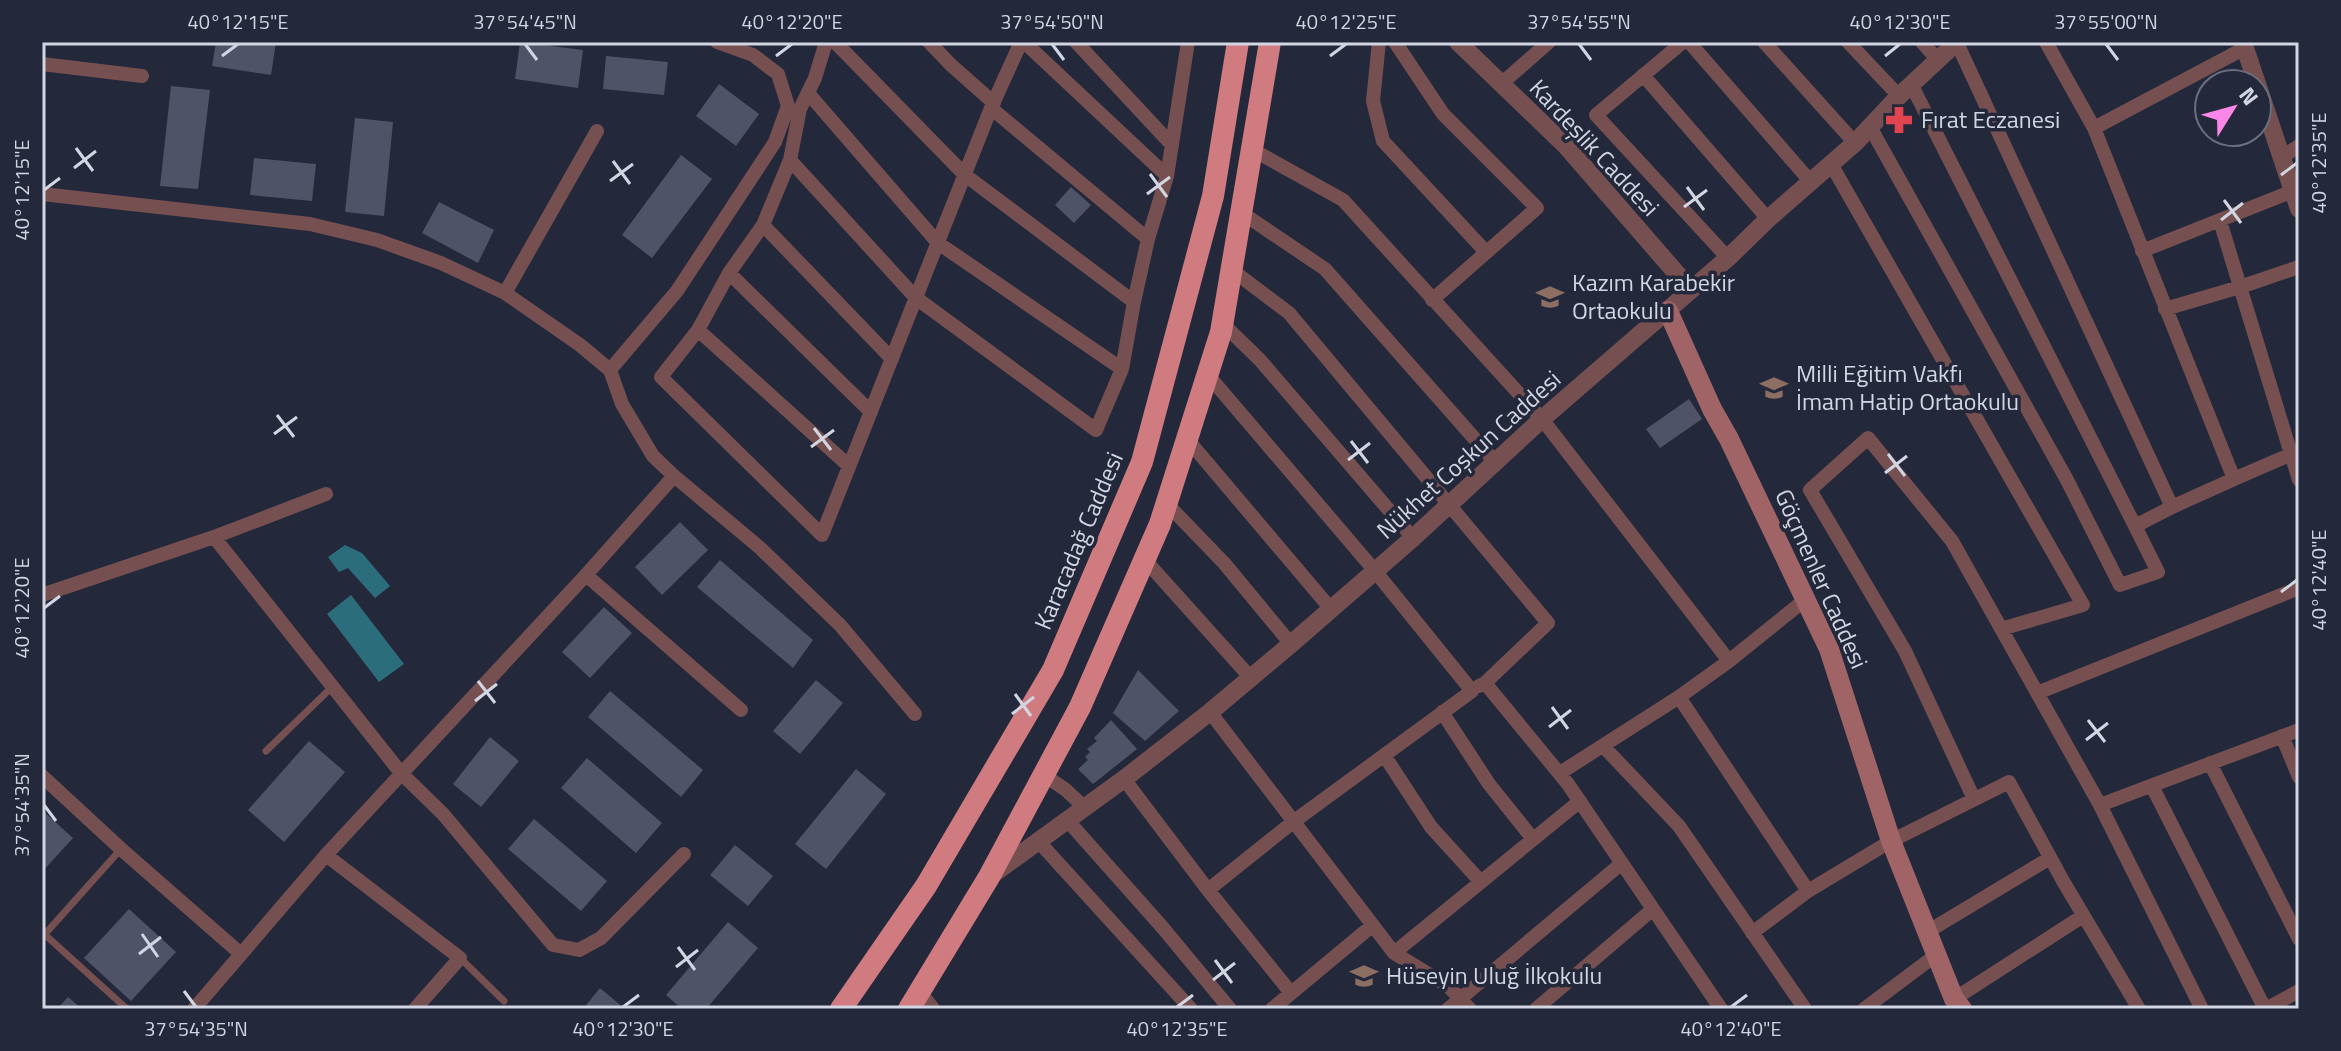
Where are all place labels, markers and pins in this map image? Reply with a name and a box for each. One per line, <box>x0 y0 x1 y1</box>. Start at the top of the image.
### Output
place label: Fırat Eczanesi <box>1921 101 2060 137</box>
pharmacy icon: Fırat Eczanesi <box>1884 105 1914 135</box>
place label: Kazım Karabekir Ortaokulu <box>1572 264 1735 328</box>
school or university icon: Kazım Karabekir Ortaokulu <box>1535 282 1565 312</box>
place label: Milli Eğitim Vakfı İmam Hatip Ortaokulu <box>1796 355 2019 419</box>
school or university icon: Milli Eğitim Vakfı İmam Hatip Ortaokulu <box>1759 373 1789 403</box>
place label: Hüseyin Uluğ İlkokulu <box>1386 957 1602 993</box>
school or university icon: Hüseyin Uluğ İlkokulu <box>1349 961 1379 991</box>

